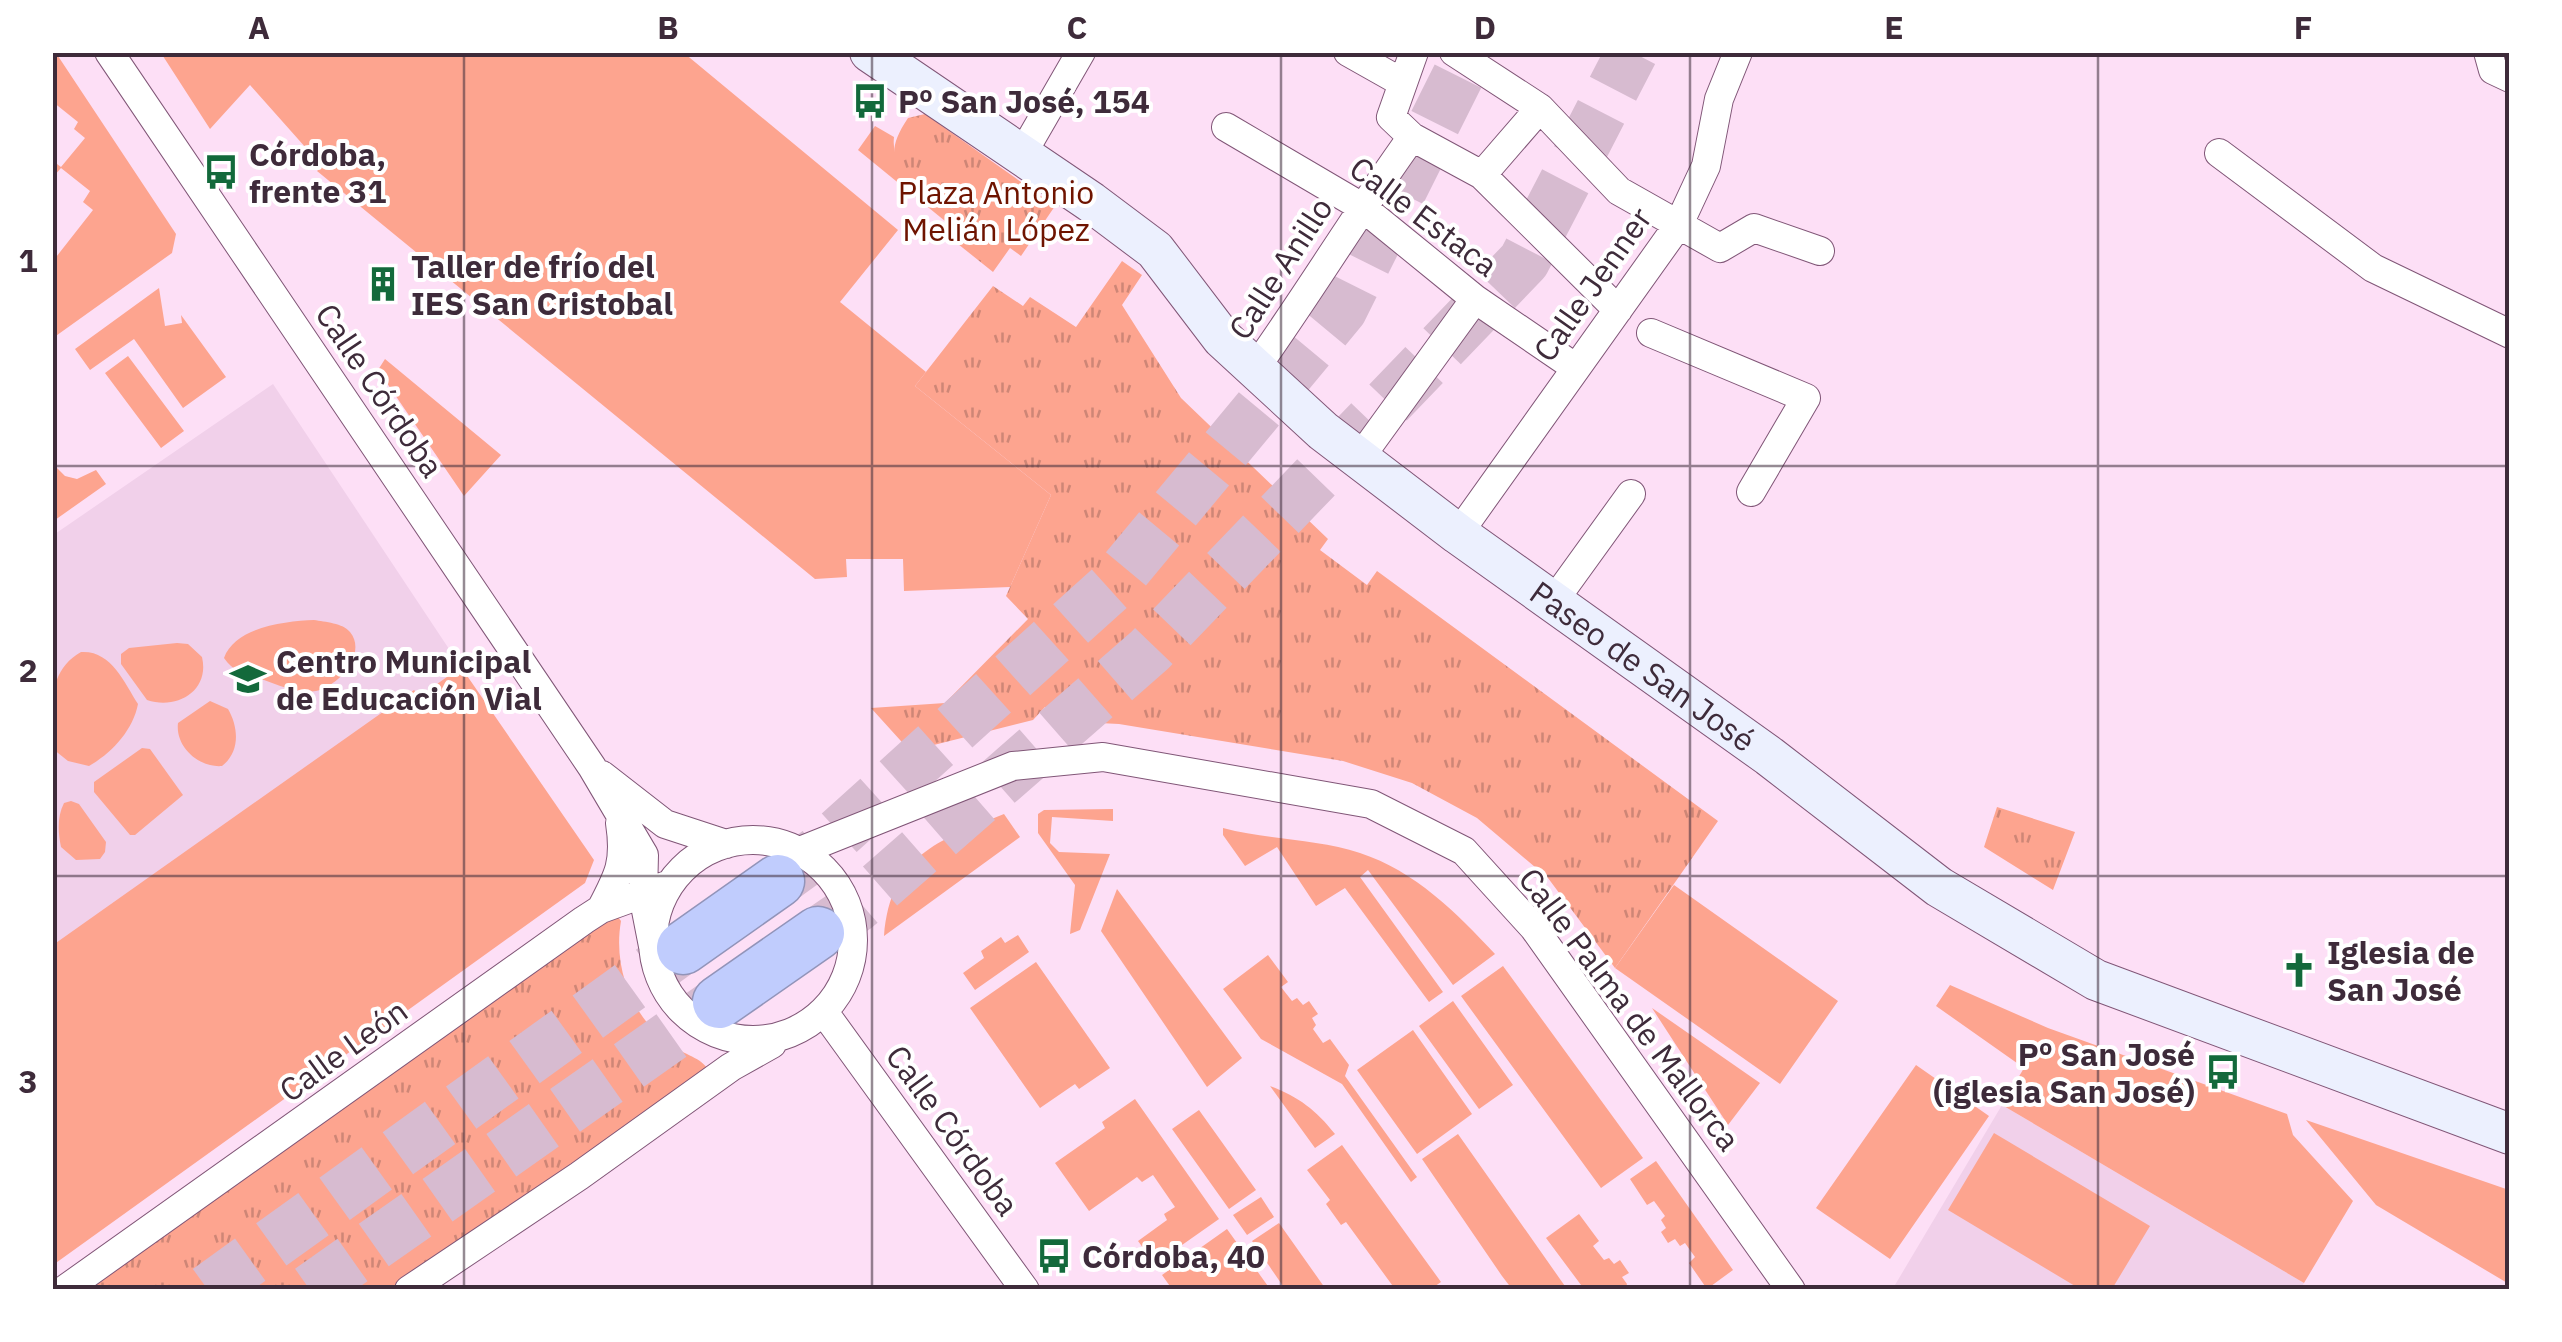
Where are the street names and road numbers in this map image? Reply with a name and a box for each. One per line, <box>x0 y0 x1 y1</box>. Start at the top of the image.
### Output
street label: Calle Estaca <box>1342 147 1506 285</box>
street label: Calle Anillo <box>1218 189 1342 347</box>
street label: Calle Jenner <box>1523 198 1661 369</box>
street label: Calle Córdoba <box>306 295 454 485</box>
street label: Paseo de San José <box>1522 571 1764 761</box>
street label: Calle Palma de Mallorca <box>1510 859 1750 1159</box>
street label: Calle León <box>270 989 416 1111</box>
street label: Calle Córdoba <box>877 1036 1029 1224</box>

